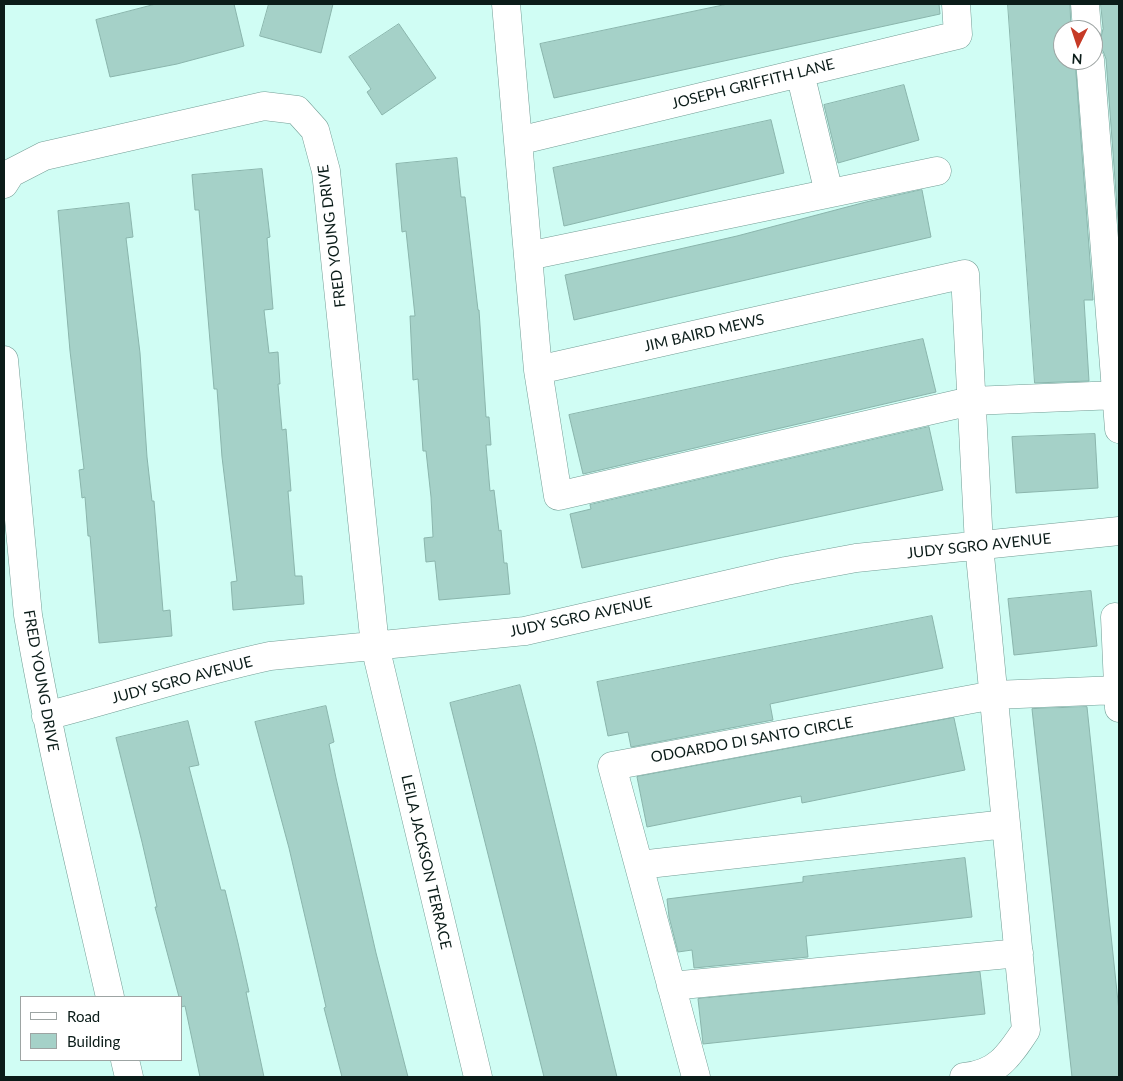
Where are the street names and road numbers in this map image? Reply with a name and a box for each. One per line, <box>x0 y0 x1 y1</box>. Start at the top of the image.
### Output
street label: JOSEPH GRIFFITH LANE <box>670 55 836 113</box>
street label: FRED YOUNG DRIVE <box>314 164 350 308</box>
street label: JIM BAIRD MEWS <box>642 310 766 356</box>
street label: JUDY SGRO AVENUE <box>906 529 1052 563</box>
street label: JUDY SGRO AVENUE <box>508 593 654 641</box>
street label: FRED YOUNG DRIVE <box>20 609 62 753</box>
street label: JUDY SGRO AVENUE <box>110 653 254 707</box>
street label: ODOARDO DI SANTO CIRCLE <box>649 713 855 767</box>
street label: LEILA JACKSON TERRACE <box>397 773 455 951</box>

